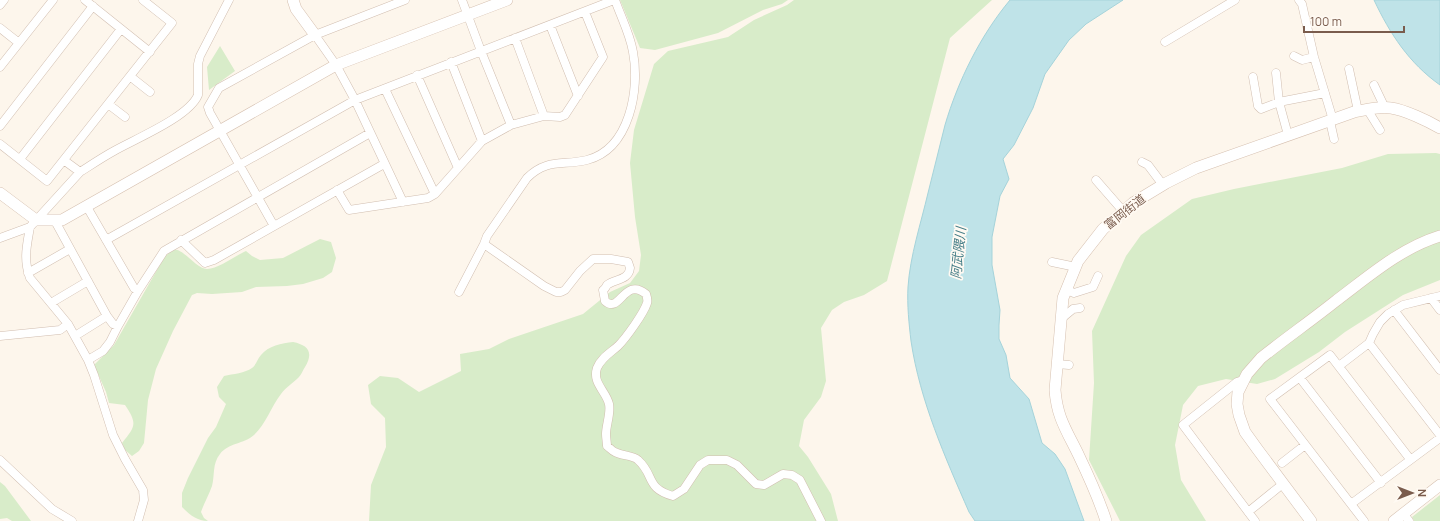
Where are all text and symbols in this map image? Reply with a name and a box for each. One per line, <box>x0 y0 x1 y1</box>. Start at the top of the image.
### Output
scale bar <box>1304 8 1404 34</box>
text: 100 m <box>1310 13 1342 30</box>
street label: 富岡街道 <box>1101 190 1149 233</box>
water label: 阿武隈川 <box>946 224 970 280</box>
north arrow <box>1392 473 1432 513</box>
text: N <box>1415 489 1430 497</box>

